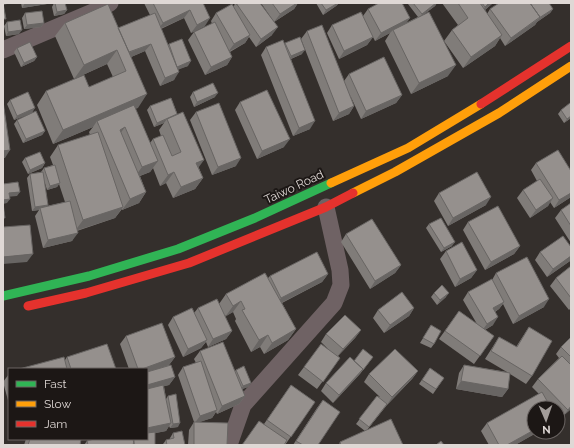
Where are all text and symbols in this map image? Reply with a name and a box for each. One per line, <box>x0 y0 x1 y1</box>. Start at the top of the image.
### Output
street label: Taiwo Road <box>262 167 326 207</box>
legend <box>8 368 148 440</box>
text: Fast <box>44 377 67 391</box>
text: Slow <box>44 397 71 411</box>
north arrow <box>526 400 566 440</box>
text: Jam <box>44 417 67 431</box>
text: N <box>542 423 551 436</box>

